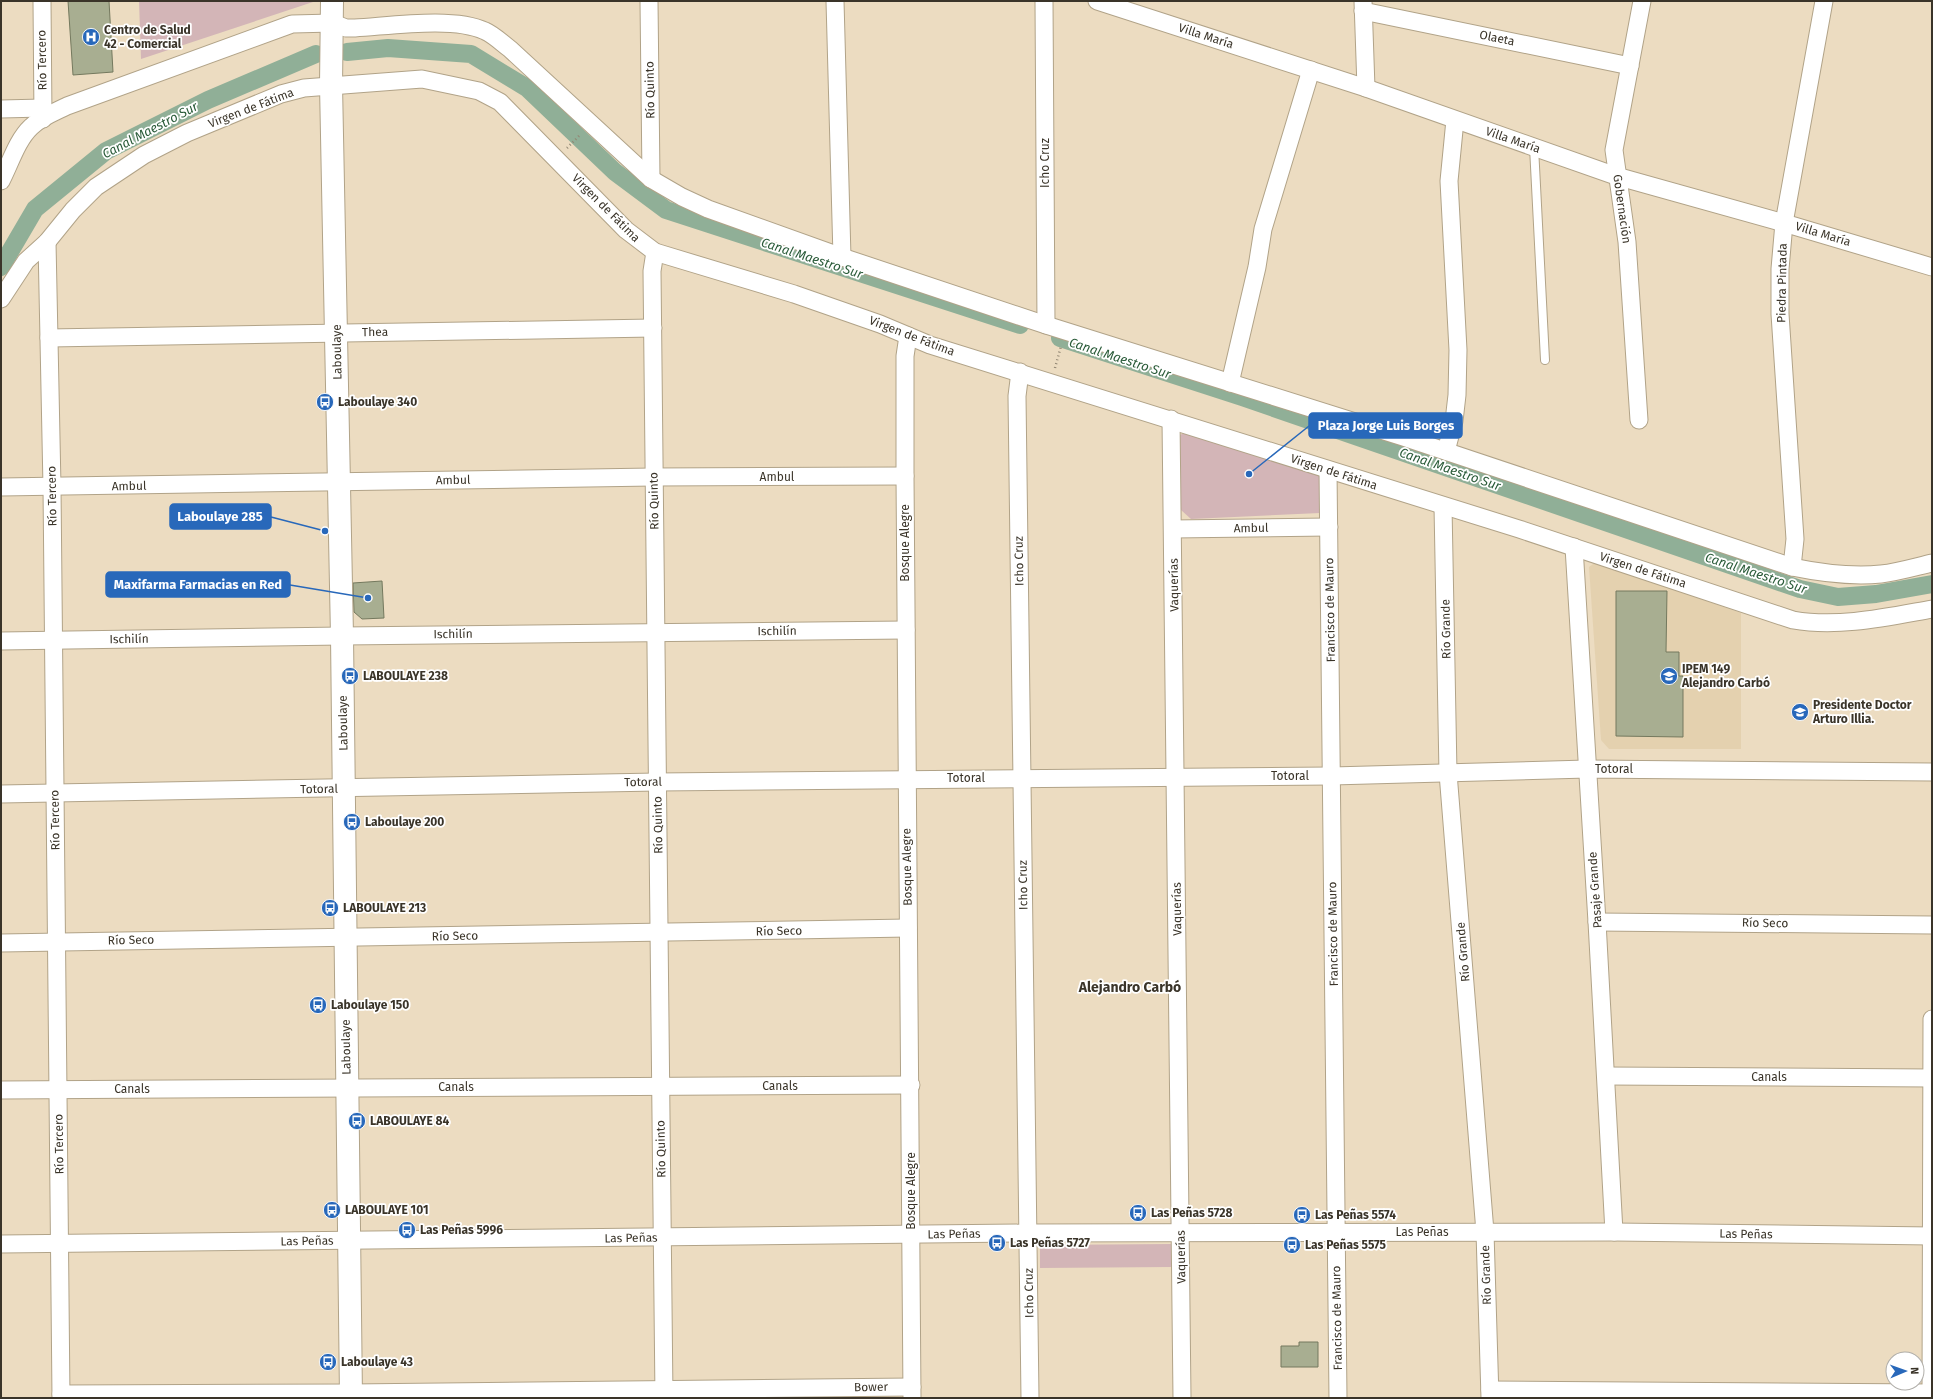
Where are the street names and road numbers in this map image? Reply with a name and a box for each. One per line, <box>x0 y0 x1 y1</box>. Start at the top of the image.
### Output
street label: Villa María <box>1177 21 1235 51</box>
street label: Olaeta <box>1478 27 1516 49</box>
street label: Río Tercero <box>34 30 50 90</box>
street label: Río Quinto <box>642 61 658 119</box>
street label: Virgen de Fátima <box>206 85 296 131</box>
street label: Villa María <box>1484 124 1542 156</box>
street label: Icho Cruz <box>1038 138 1052 188</box>
street label: Virgen de Fátima <box>569 171 643 245</box>
street label: Gobernación <box>1610 174 1634 244</box>
street label: Villa María <box>1794 219 1852 249</box>
street label: Piedra Pintada <box>1774 243 1790 323</box>
street label: Virgen de Fátima <box>867 313 957 359</box>
street label: Laboulaye <box>330 324 344 380</box>
street label: Thea <box>362 325 388 339</box>
street label: Virgen de Fátima <box>1289 451 1379 493</box>
street label: Río Tercero <box>44 466 60 526</box>
street label: Ambul <box>760 470 795 484</box>
street label: Río Quinto <box>646 472 662 530</box>
street label: Ambul <box>435 473 471 487</box>
street label: Ambul <box>111 479 147 493</box>
street label: Bosque Alegre <box>898 504 912 582</box>
street label: Ambul <box>1233 521 1269 535</box>
street label: Icho Cruz <box>1012 536 1026 586</box>
street label: Virgen de Fátima <box>1598 549 1688 591</box>
street label: Vaquerías <box>1167 558 1181 612</box>
street label: Francisco de Mauro <box>1322 558 1338 662</box>
street label: Río Grande <box>1438 599 1454 659</box>
street label: Ischilín <box>757 624 797 638</box>
street label: Ischilín <box>433 627 473 641</box>
street label: Ischilín <box>109 632 149 646</box>
street label: Laboulaye <box>336 695 350 751</box>
street label: Totoral <box>1595 762 1633 776</box>
street label: Totoral <box>1271 769 1309 783</box>
street label: Totoral <box>947 771 985 785</box>
street label: Totoral <box>624 775 663 789</box>
street label: Totoral <box>300 782 339 796</box>
street label: Río Tercero <box>47 790 63 850</box>
street label: Río Quinto <box>650 796 666 854</box>
street label: Bosque Alegre <box>899 828 915 906</box>
street label: Pasaje Grande <box>1585 851 1605 929</box>
street label: Icho Cruz <box>1016 860 1030 910</box>
street label: Vaquerías <box>1170 882 1184 936</box>
street label: Francisco de Mauro <box>1325 882 1341 986</box>
street label: Río Seco <box>1742 916 1788 930</box>
street label: Río Grande <box>1453 922 1473 982</box>
street label: Río Seco <box>756 924 802 938</box>
street label: Río Seco <box>432 929 478 943</box>
street label: Río Seco <box>108 933 154 947</box>
street label: Laboulaye <box>339 1019 353 1075</box>
street label: Canals <box>1751 1070 1787 1084</box>
street label: Canals <box>762 1079 798 1093</box>
street label: Canals <box>438 1080 474 1094</box>
street label: Canals <box>114 1082 150 1096</box>
street label: Río Tercero <box>51 1114 67 1174</box>
street label: Río Quinto <box>653 1120 669 1178</box>
street label: Bosque Alegre <box>904 1152 918 1230</box>
street label: Las Peñas <box>1395 1225 1449 1239</box>
street label: Las Peñas <box>927 1227 981 1241</box>
street label: Las Peñas <box>1719 1227 1773 1241</box>
street label: Vaquerías <box>1174 1230 1188 1284</box>
street label: Las Peñas <box>604 1231 658 1245</box>
street label: Las Peñas <box>280 1234 334 1248</box>
street label: Río Grande <box>1478 1245 1494 1305</box>
street label: Francisco de Mauro <box>1329 1266 1345 1370</box>
street label: Icho Cruz <box>1022 1268 1036 1318</box>
street label: Bower <box>854 1380 889 1394</box>

